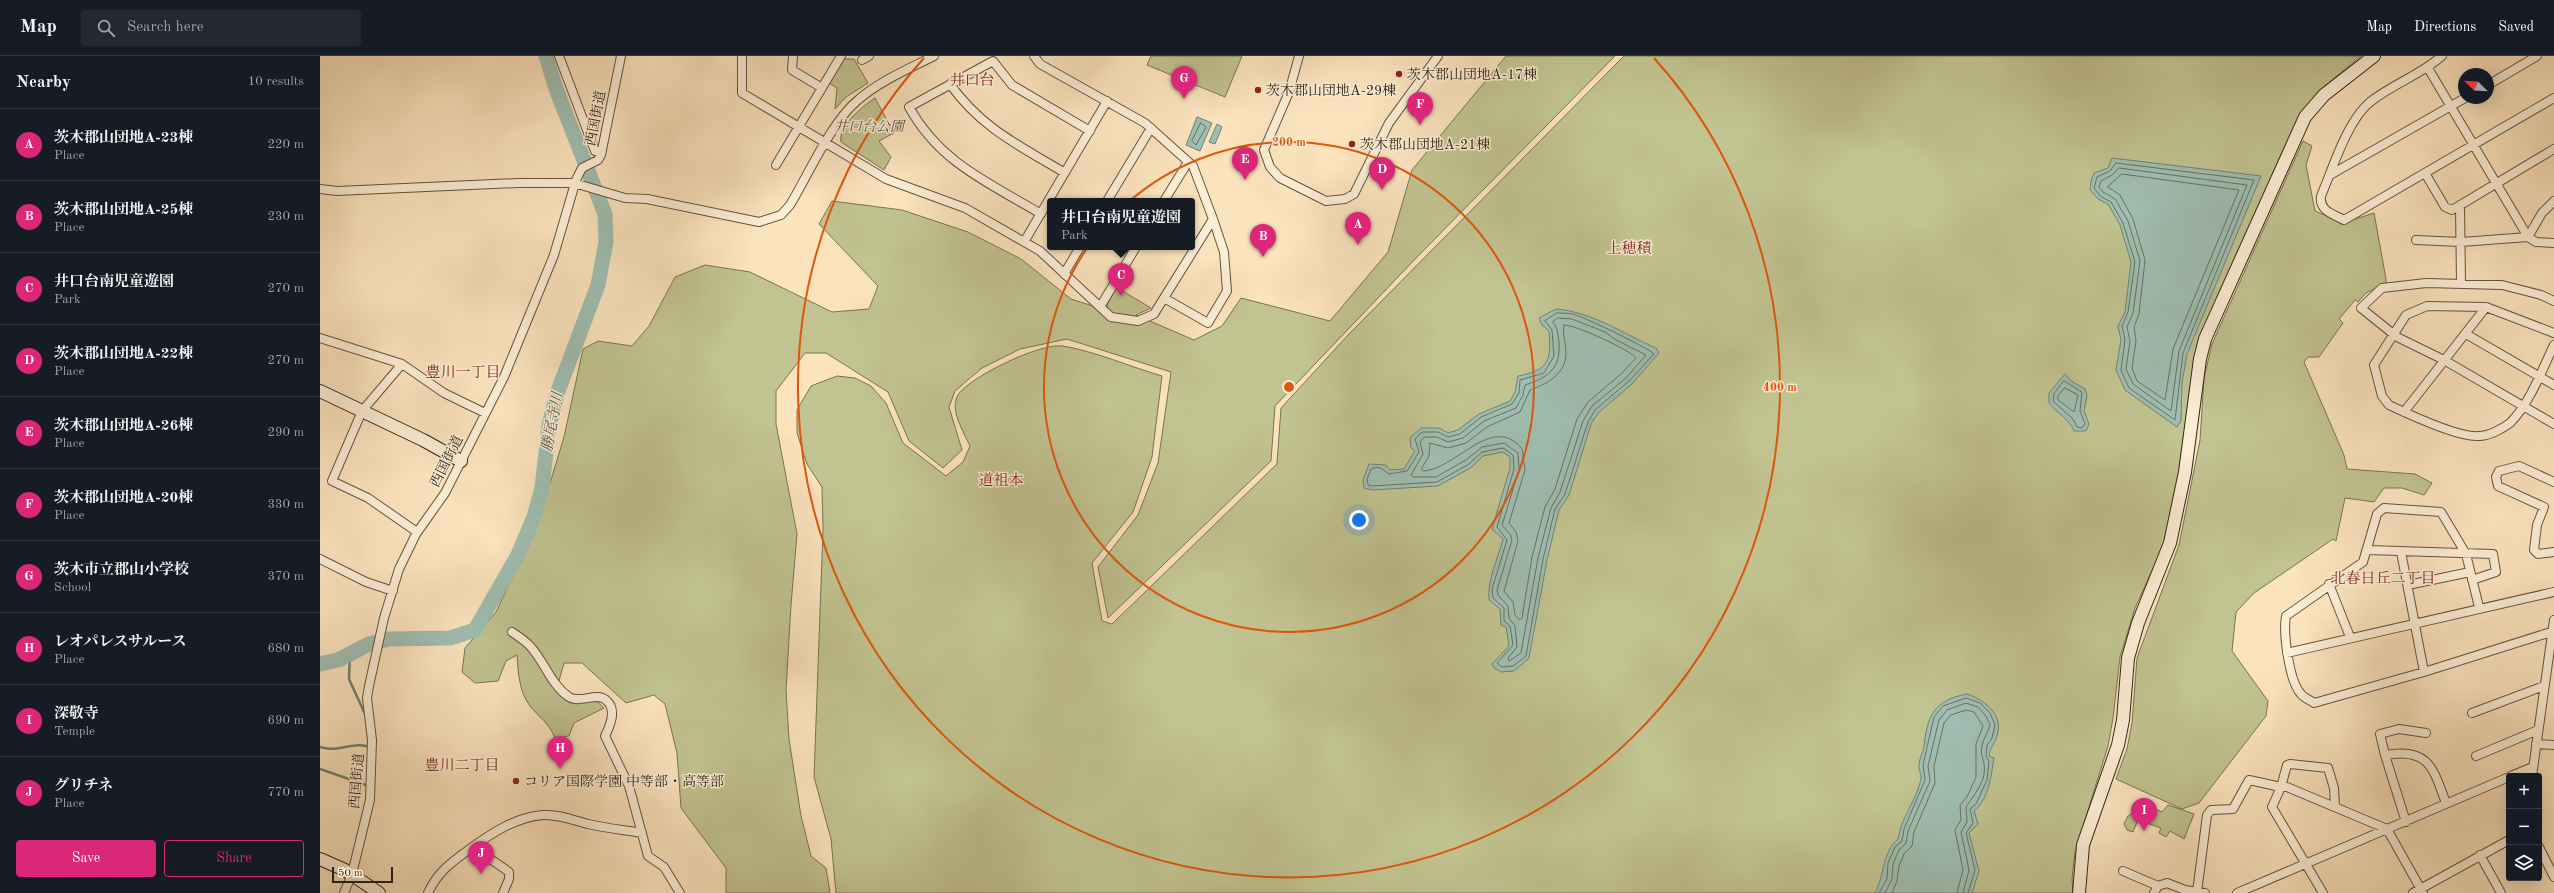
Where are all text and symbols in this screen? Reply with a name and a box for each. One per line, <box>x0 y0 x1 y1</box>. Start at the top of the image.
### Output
search box <box>81 10 361 46</box>
icon: search <box>95 17 117 39</box>
text: Map <box>20 18 57 37</box>
text: Search here <box>127 20 204 35</box>
text: Map <box>2366 20 2392 34</box>
text: Directions <box>2414 20 2476 34</box>
text: Saved <box>2498 20 2534 34</box>
pin: G <box>1171 66 1197 99</box>
place label: 茨木郡山団地A-17棟 <box>1407 67 1537 82</box>
north arrow <box>2458 68 2494 104</box>
marker: 茨木郡山団地A-17棟 <box>1394 69 1404 79</box>
district label: 井口台 <box>949 72 995 89</box>
text: Nearby <box>16 74 71 91</box>
text: 10 results <box>248 75 304 88</box>
place label: 茨木郡山団地A-29棟 <box>1266 83 1396 98</box>
marker: 茨木郡山団地A-29棟 <box>1253 85 1263 95</box>
street label: 西国街道 <box>583 89 608 147</box>
pin: F <box>1407 92 1433 125</box>
park label: 井口台公園 <box>834 119 906 134</box>
text: 茨木郡山団地A-23棟 <box>54 131 193 146</box>
text: 200 m <box>1272 137 1306 149</box>
place label: 茨木郡山団地A-21棟 <box>1360 137 1490 152</box>
text: A <box>24 138 34 151</box>
text: 220 m <box>267 138 304 151</box>
marker: 茨木郡山団地A-21棟 <box>1347 139 1357 149</box>
pin: E <box>1232 147 1258 180</box>
text: Place <box>54 149 84 162</box>
pin: D <box>1369 157 1395 190</box>
popup <box>1047 198 1195 250</box>
text: 茨木郡山団地A-25棟 <box>54 203 193 218</box>
text: B <box>24 210 34 223</box>
text: 230 m <box>267 210 304 223</box>
text: 井口台南児童遊園 <box>1061 211 1181 226</box>
pin: A <box>1345 212 1371 245</box>
text: Place <box>54 221 84 234</box>
pin: B <box>1250 224 1276 257</box>
text: Park <box>1061 229 1088 242</box>
district label: 上穂積 <box>1606 240 1652 257</box>
pin: C <box>1108 263 1134 296</box>
text: 井口台南児童遊園 <box>54 275 174 290</box>
text: C <box>25 282 33 295</box>
text: 270 m <box>267 282 304 295</box>
text: Park <box>54 293 81 306</box>
text: 茨木郡山団地A-22棟 <box>54 347 193 362</box>
text: D <box>24 354 34 367</box>
text: 270 m <box>267 354 304 367</box>
district label: 豊川一丁目 <box>425 364 501 381</box>
text: Place <box>54 365 84 378</box>
centre of rings <box>1282 380 1296 394</box>
text: 400 m <box>1763 382 1797 394</box>
water label: 勝尾寺川 <box>538 389 567 453</box>
text: 茨木郡山団地A-26棟 <box>54 419 193 434</box>
text: E <box>25 426 33 439</box>
text: 290 m <box>267 426 304 439</box>
street label: 西国街道 <box>427 433 466 490</box>
text: Place <box>54 437 84 450</box>
district label: 道祖本 <box>978 472 1024 489</box>
text: 茨木郡山団地A-20棟 <box>54 491 193 506</box>
text: F <box>25 498 33 511</box>
text: 330 m <box>267 498 304 511</box>
text: Place <box>54 509 84 522</box>
your location <box>1349 510 1369 530</box>
text: 茨木市立郡山小学校 <box>54 563 189 578</box>
text: G <box>24 570 34 583</box>
text: 370 m <box>267 570 304 583</box>
district label: 北春日丘二丁目 <box>2330 570 2436 587</box>
text: School <box>54 581 91 594</box>
text: レオパレスサルース <box>54 635 186 650</box>
text: H <box>24 642 34 655</box>
text: 680 m <box>267 642 304 655</box>
text: Place <box>54 653 84 666</box>
text: 深敬寺 <box>54 707 99 722</box>
text: I <box>26 714 32 727</box>
text: 690 m <box>267 714 304 727</box>
text: Temple <box>54 725 95 738</box>
pin: H <box>547 736 573 769</box>
street label: 西国街道 <box>347 752 366 810</box>
district label: 豊川二丁目 <box>424 757 500 774</box>
map controls <box>2506 773 2542 881</box>
button: + <box>2506 773 2542 809</box>
place label: コリア国際学園 中等部・高等部 <box>524 774 724 789</box>
marker: コリア国際学園 中等部・高等部 <box>511 776 521 786</box>
text: グリチネ <box>54 779 113 794</box>
text: J <box>25 786 33 799</box>
text: 770 m <box>267 786 304 799</box>
text: Place <box>54 797 84 810</box>
pin: I <box>2131 798 2157 831</box>
button: − <box>2506 809 2542 845</box>
button: Save <box>16 840 156 877</box>
button: Share <box>164 840 304 877</box>
pin: J <box>468 841 494 874</box>
button: layers <box>2506 845 2542 881</box>
scale bar <box>332 865 393 884</box>
text: 50 m <box>338 868 363 879</box>

